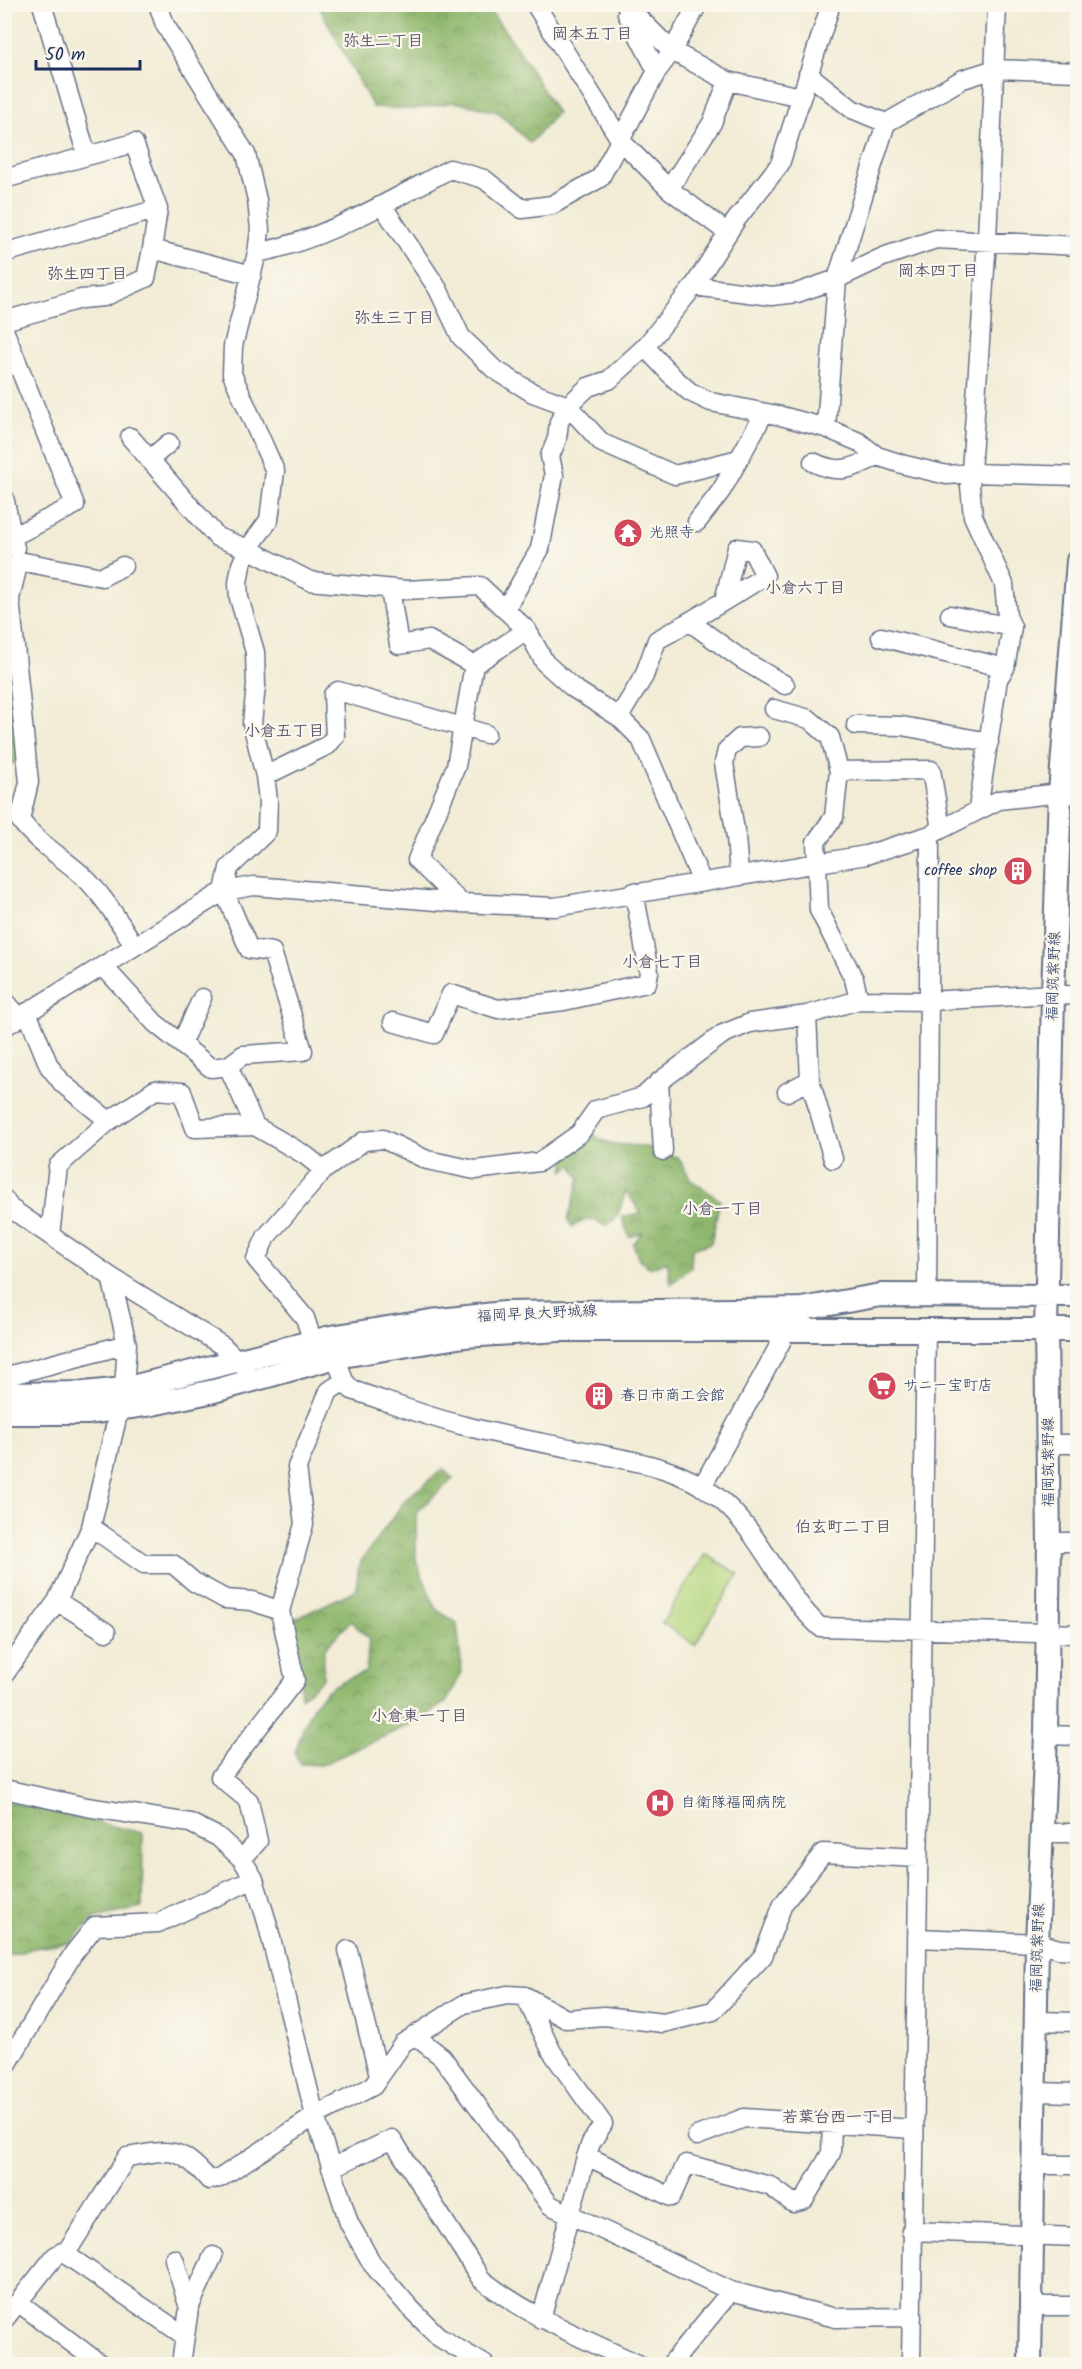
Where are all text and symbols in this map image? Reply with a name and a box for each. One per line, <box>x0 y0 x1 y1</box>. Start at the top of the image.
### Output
district label: 岡本五丁目 <box>552 22 632 47</box>
district label: 弥生二丁目 <box>343 29 423 54</box>
scale bar <box>36 33 140 71</box>
text: 50 m <box>45 41 85 70</box>
district label: 岡本四丁目 <box>898 259 978 284</box>
district label: 弥生四丁目 <box>47 262 127 287</box>
district label: 弥生三丁目 <box>354 306 434 331</box>
temple icon: 光照寺 <box>612 517 644 549</box>
place label: 光照寺 <box>649 521 694 545</box>
district label: 小倉六丁目 <box>765 576 845 601</box>
district label: 小倉五丁目 <box>244 719 324 744</box>
building icon: coffee shop <box>1002 855 1034 887</box>
place label: coffee shop <box>924 859 997 883</box>
street label: 福岡筑紫野線 <box>1040 931 1068 1021</box>
district label: 小倉七丁目 <box>622 950 702 975</box>
district label: 小倉一丁目 <box>682 1197 762 1222</box>
street label: 福岡早良大野城線 <box>476 1299 598 1329</box>
supermarket icon: サニー宝町店 <box>866 1370 898 1402</box>
place label: サニー宝町店 <box>903 1374 993 1398</box>
building icon: 春日市商工会館 <box>583 1380 615 1412</box>
place label: 春日市商工会館 <box>620 1384 725 1408</box>
street label: 福岡筑紫野線 <box>1037 1417 1061 1507</box>
district label: 伯玄町二丁目 <box>795 1515 891 1540</box>
district label: 小倉東一丁目 <box>371 1704 467 1729</box>
hospital icon: 自衛隊福岡病院 <box>644 1787 676 1819</box>
place label: 自衛隊福岡病院 <box>681 1791 786 1815</box>
street label: 福岡筑紫野線 <box>1024 1903 1052 1993</box>
district label: 若葉台西一丁目 <box>782 2105 894 2130</box>

